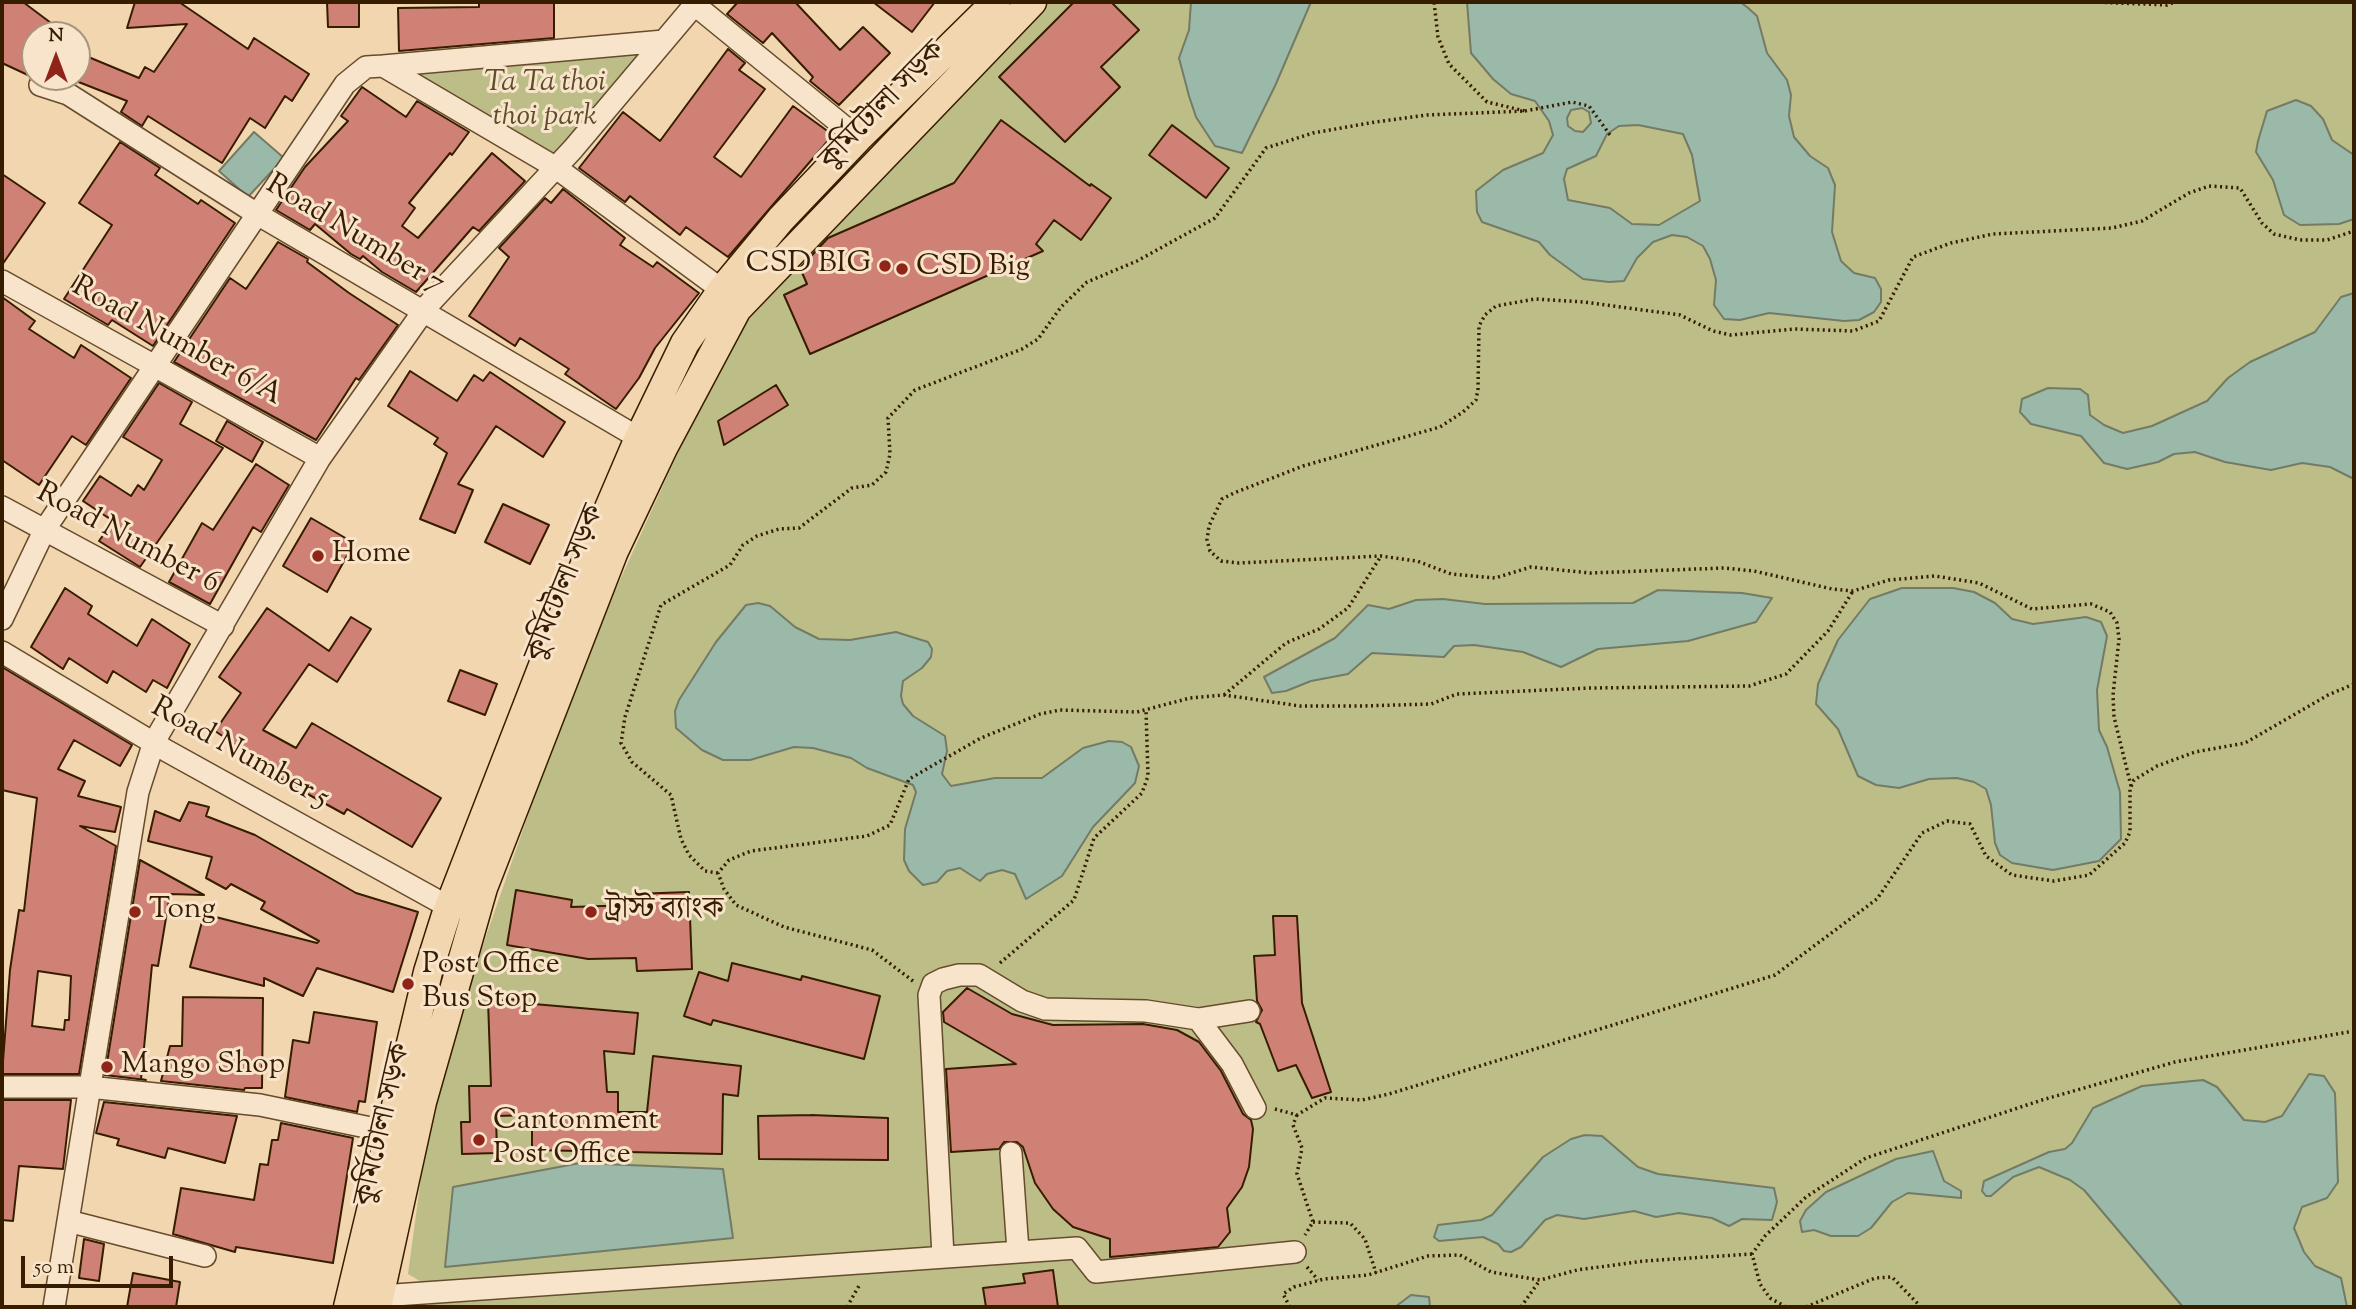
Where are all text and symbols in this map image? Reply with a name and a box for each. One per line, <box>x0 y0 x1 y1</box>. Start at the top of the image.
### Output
north arrow <box>21 21 91 91</box>
text: N <box>48 23 64 50</box>
street label: কুর্মিটোলা সড়ক <box>814 35 954 179</box>
park label: Ta Ta thoi thoi park <box>484 67 606 138</box>
street label: Road Number 7 <box>258 168 450 304</box>
place label: CSD BIG <box>745 248 871 284</box>
place label: CSD Big <box>916 251 1030 287</box>
marker: CSD BIG <box>877 258 893 274</box>
marker: CSD Big <box>894 261 910 277</box>
street label: Road Number 6/A <box>64 270 288 416</box>
street label: Road Number 6 <box>29 477 225 603</box>
street label: কুর্মিটোলা সড়ক <box>519 501 615 667</box>
place label: Home <box>332 538 411 574</box>
marker: Home <box>310 548 326 564</box>
street label: Road Number 5 <box>144 691 334 819</box>
place label: Tong <box>149 894 216 930</box>
place label: ট্রাস্ট ব্যাংক <box>605 894 724 930</box>
marker: Tong <box>127 904 143 920</box>
marker: ট্রাস্ট ব্যাংক <box>583 904 599 920</box>
place label: Post Office Bus Stop <box>422 949 560 1020</box>
marker: Post Office Bus Stop <box>400 976 416 992</box>
street label: কুর্মিটোলা সড়ক <box>349 1040 421 1210</box>
place label: Mango Shop <box>121 1049 285 1085</box>
marker: Mango Shop <box>99 1059 115 1075</box>
place label: Cantonment Post Office <box>493 1105 659 1176</box>
marker: Cantonment Post Office <box>471 1132 487 1148</box>
scale bar <box>24 1242 177 1286</box>
text: 50 m <box>34 1253 74 1283</box>

